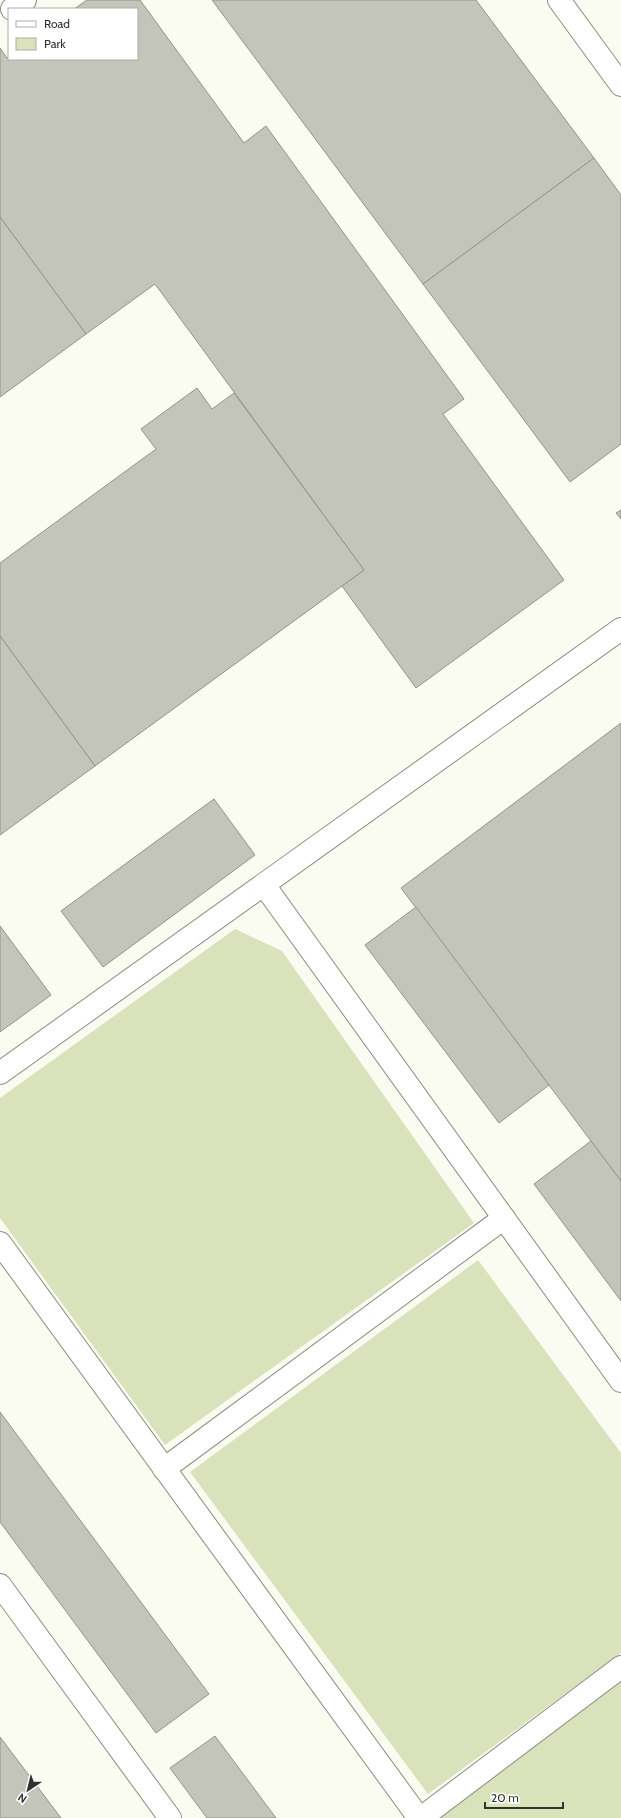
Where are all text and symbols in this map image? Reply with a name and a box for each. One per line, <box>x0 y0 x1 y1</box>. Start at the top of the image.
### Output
legend <box>8 8 138 60</box>
text: Road <box>44 16 70 31</box>
text: Park <box>44 36 66 51</box>
north arrow <box>8 1770 48 1810</box>
scale bar <box>485 1784 563 1810</box>
text: N <box>15 1790 29 1806</box>
text: 20 m <box>491 1790 519 1805</box>

